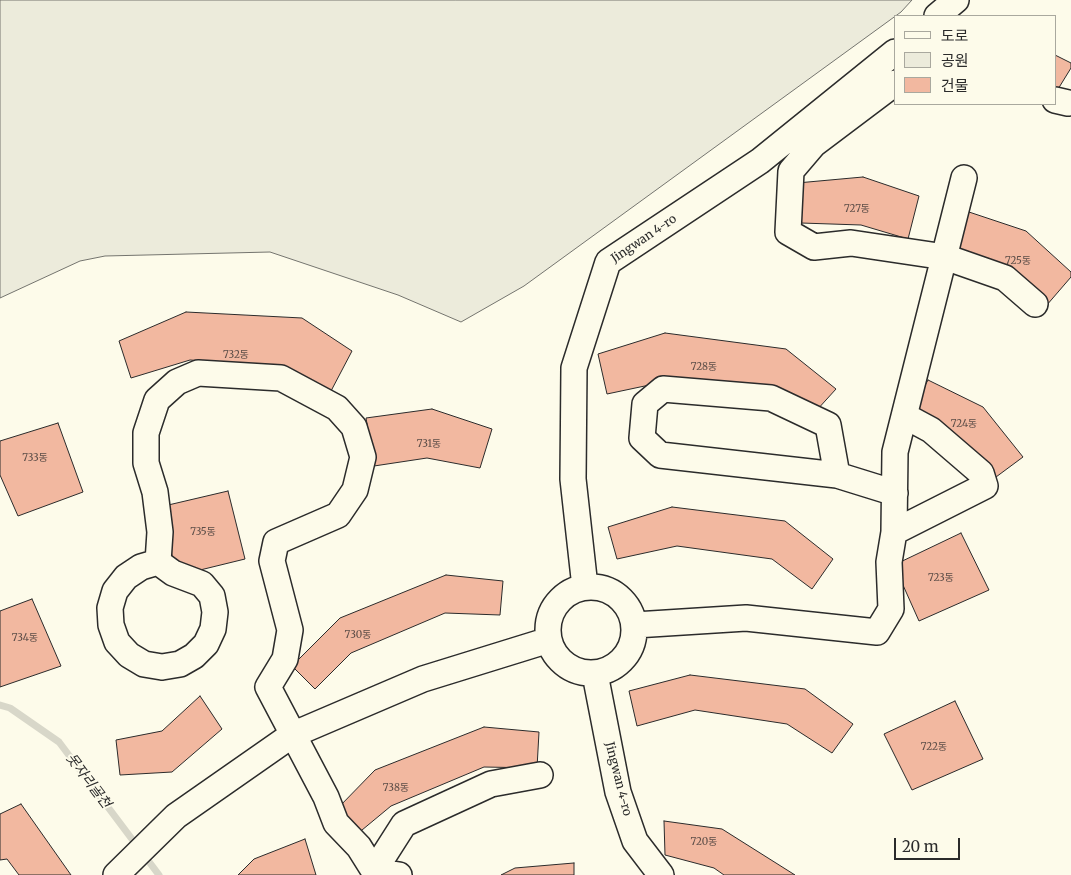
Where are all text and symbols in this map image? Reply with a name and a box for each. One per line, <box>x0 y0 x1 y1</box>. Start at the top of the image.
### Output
legend <box>894 15 1056 105</box>
text: 도로 <box>941 26 969 45</box>
text: 공원 <box>941 51 969 70</box>
text: 건물 <box>941 76 969 95</box>
house number: 727동 <box>844 203 870 215</box>
street label: Jingwan 4-ro <box>609 212 679 266</box>
house number: 725동 <box>1005 255 1031 267</box>
house number: 732동 <box>223 349 249 361</box>
house number: 728동 <box>691 361 717 373</box>
house number: 724동 <box>951 418 977 430</box>
house number: 731동 <box>417 438 441 450</box>
house number: 733동 <box>22 452 48 464</box>
house number: 735동 <box>190 526 216 538</box>
house number: 723동 <box>928 572 954 584</box>
house number: 730동 <box>345 629 371 641</box>
house number: 734동 <box>12 632 38 644</box>
street label: Jingwan 4-ro <box>602 741 634 817</box>
house number: 722동 <box>921 741 947 753</box>
water label: 못자리골천 <box>62 750 114 812</box>
house number: 738동 <box>383 782 409 794</box>
scale bar <box>896 828 962 860</box>
house number: 720동 <box>691 836 717 848</box>
text: 20 m <box>902 837 939 856</box>

